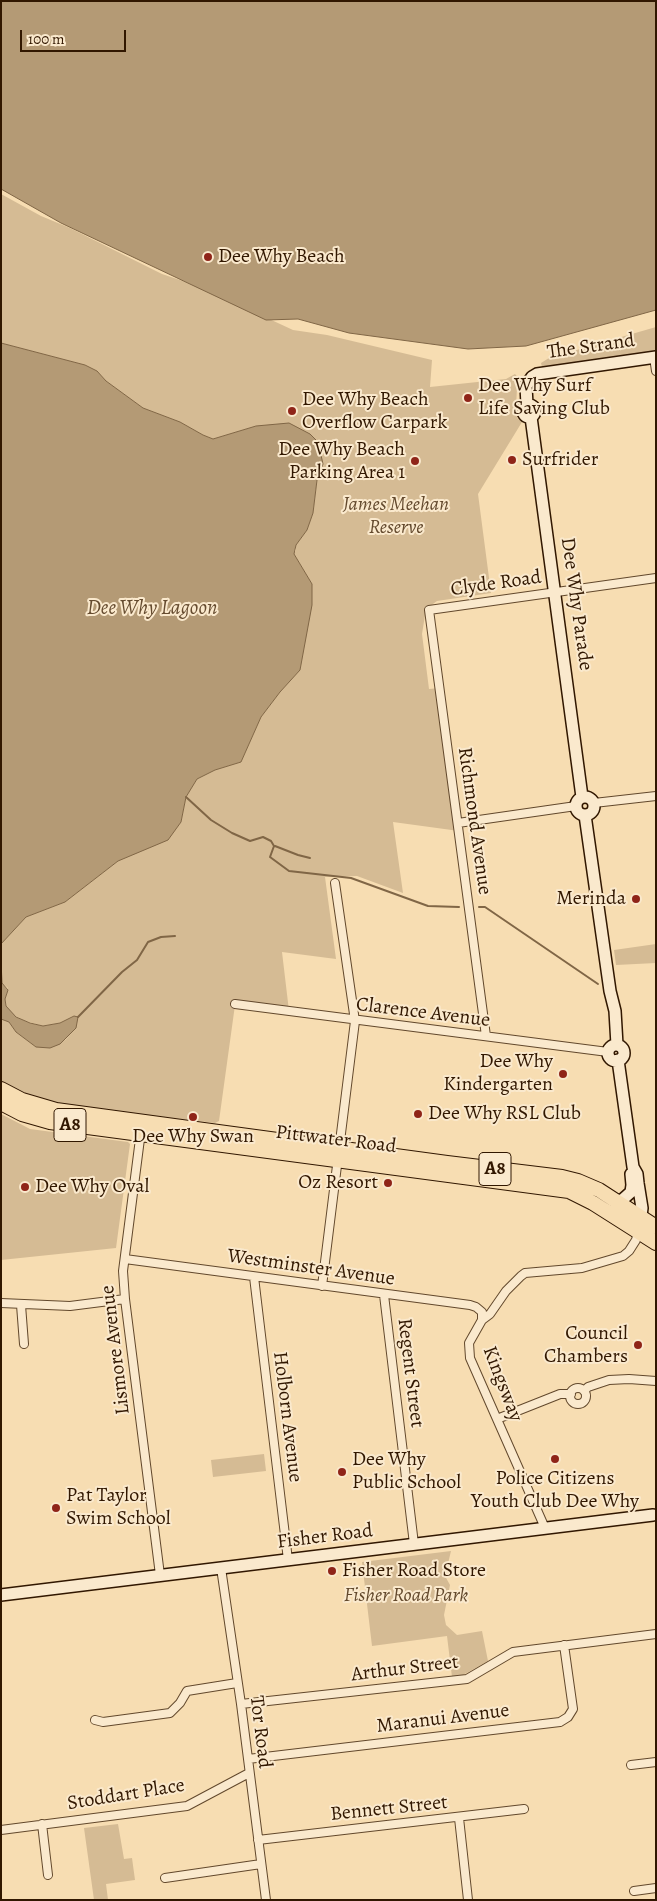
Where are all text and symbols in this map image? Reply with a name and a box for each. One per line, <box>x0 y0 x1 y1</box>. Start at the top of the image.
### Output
scale bar <box>22 20 129 52</box>
text: 100 m <box>28 29 65 49</box>
place label: Dee Why Beach <box>218 245 345 269</box>
marker: Dee Why Beach <box>202 251 214 263</box>
street label: The Strand <box>546 329 636 365</box>
place label: Dee Why Surf Life Saving Club <box>478 374 610 421</box>
place label: Dee Why Beach Overflow Carpark <box>302 388 447 435</box>
marker: Dee Why Surf Life Saving Club <box>462 392 474 404</box>
marker: Dee Why Beach Overflow Carpark <box>286 405 298 417</box>
place label: Dee Why Beach Parking Area 1 <box>278 438 405 485</box>
place label: Surfrider <box>522 448 598 472</box>
marker: Surfrider <box>506 454 518 466</box>
marker: Dee Why Beach Parking Area 1 <box>409 455 421 467</box>
park label: James Meehan Reserve <box>343 493 449 540</box>
street label: Dee Why Parade <box>555 536 597 672</box>
street label: Clyde Road <box>449 566 543 602</box>
water label: Dee Why Lagoon <box>87 596 217 622</box>
street label: Richmond Avenue <box>452 746 496 896</box>
place label: Merinda <box>556 887 626 911</box>
marker: Merinda <box>630 893 642 905</box>
street label: Clarence Avenue <box>355 993 491 1033</box>
place label: Dee Why Kindergarten <box>443 1050 553 1097</box>
marker: Dee Why Kindergarten <box>557 1068 569 1080</box>
place label: Dee Why RSL Club <box>428 1102 581 1126</box>
road number: A8 <box>54 1108 86 1142</box>
marker: Dee Why RSL Club <box>412 1108 424 1120</box>
marker: Dee Why Swan <box>187 1111 199 1123</box>
street label: Pittwater Road <box>274 1121 398 1159</box>
place label: Dee Why Swan <box>132 1125 254 1149</box>
road number: A8 <box>479 1152 511 1186</box>
place label: Oz Resort <box>298 1171 378 1195</box>
place label: Dee Why Oval <box>35 1175 149 1199</box>
marker: Oz Resort <box>382 1177 394 1189</box>
marker: Dee Why Oval <box>19 1181 31 1193</box>
street label: Westminster Avenue <box>226 1244 396 1292</box>
street label: Lismore Avenue <box>96 1284 136 1416</box>
street label: Regent Street <box>391 1317 429 1429</box>
place label: Council Chambers <box>544 1322 628 1369</box>
marker: Council Chambers <box>632 1339 644 1351</box>
street label: Kingsway <box>477 1343 527 1425</box>
street label: Holborn Avenue <box>267 1350 307 1484</box>
place label: Dee Why Public School <box>352 1448 461 1495</box>
marker: Police Citizens Youth Club Dee Why <box>549 1453 561 1465</box>
marker: Dee Why Public School <box>336 1466 348 1478</box>
place label: Police Citizens Youth Club Dee Why <box>471 1467 639 1514</box>
place label: Pat Taylor Swim School <box>66 1484 171 1531</box>
marker: Pat Taylor Swim School <box>50 1502 62 1514</box>
street label: Fisher Road <box>276 1519 374 1555</box>
place label: Fisher Road Store <box>342 1559 486 1583</box>
marker: Fisher Road Store <box>326 1565 338 1577</box>
park label: Fisher Road Park <box>344 1584 468 1608</box>
street label: Arthur Street <box>350 1651 460 1687</box>
street label: Tor Road <box>244 1694 276 1770</box>
street label: Maranui Avenue <box>375 1699 511 1739</box>
street label: Stoddart Place <box>66 1774 186 1816</box>
street label: Bennett Street <box>329 1791 449 1827</box>

